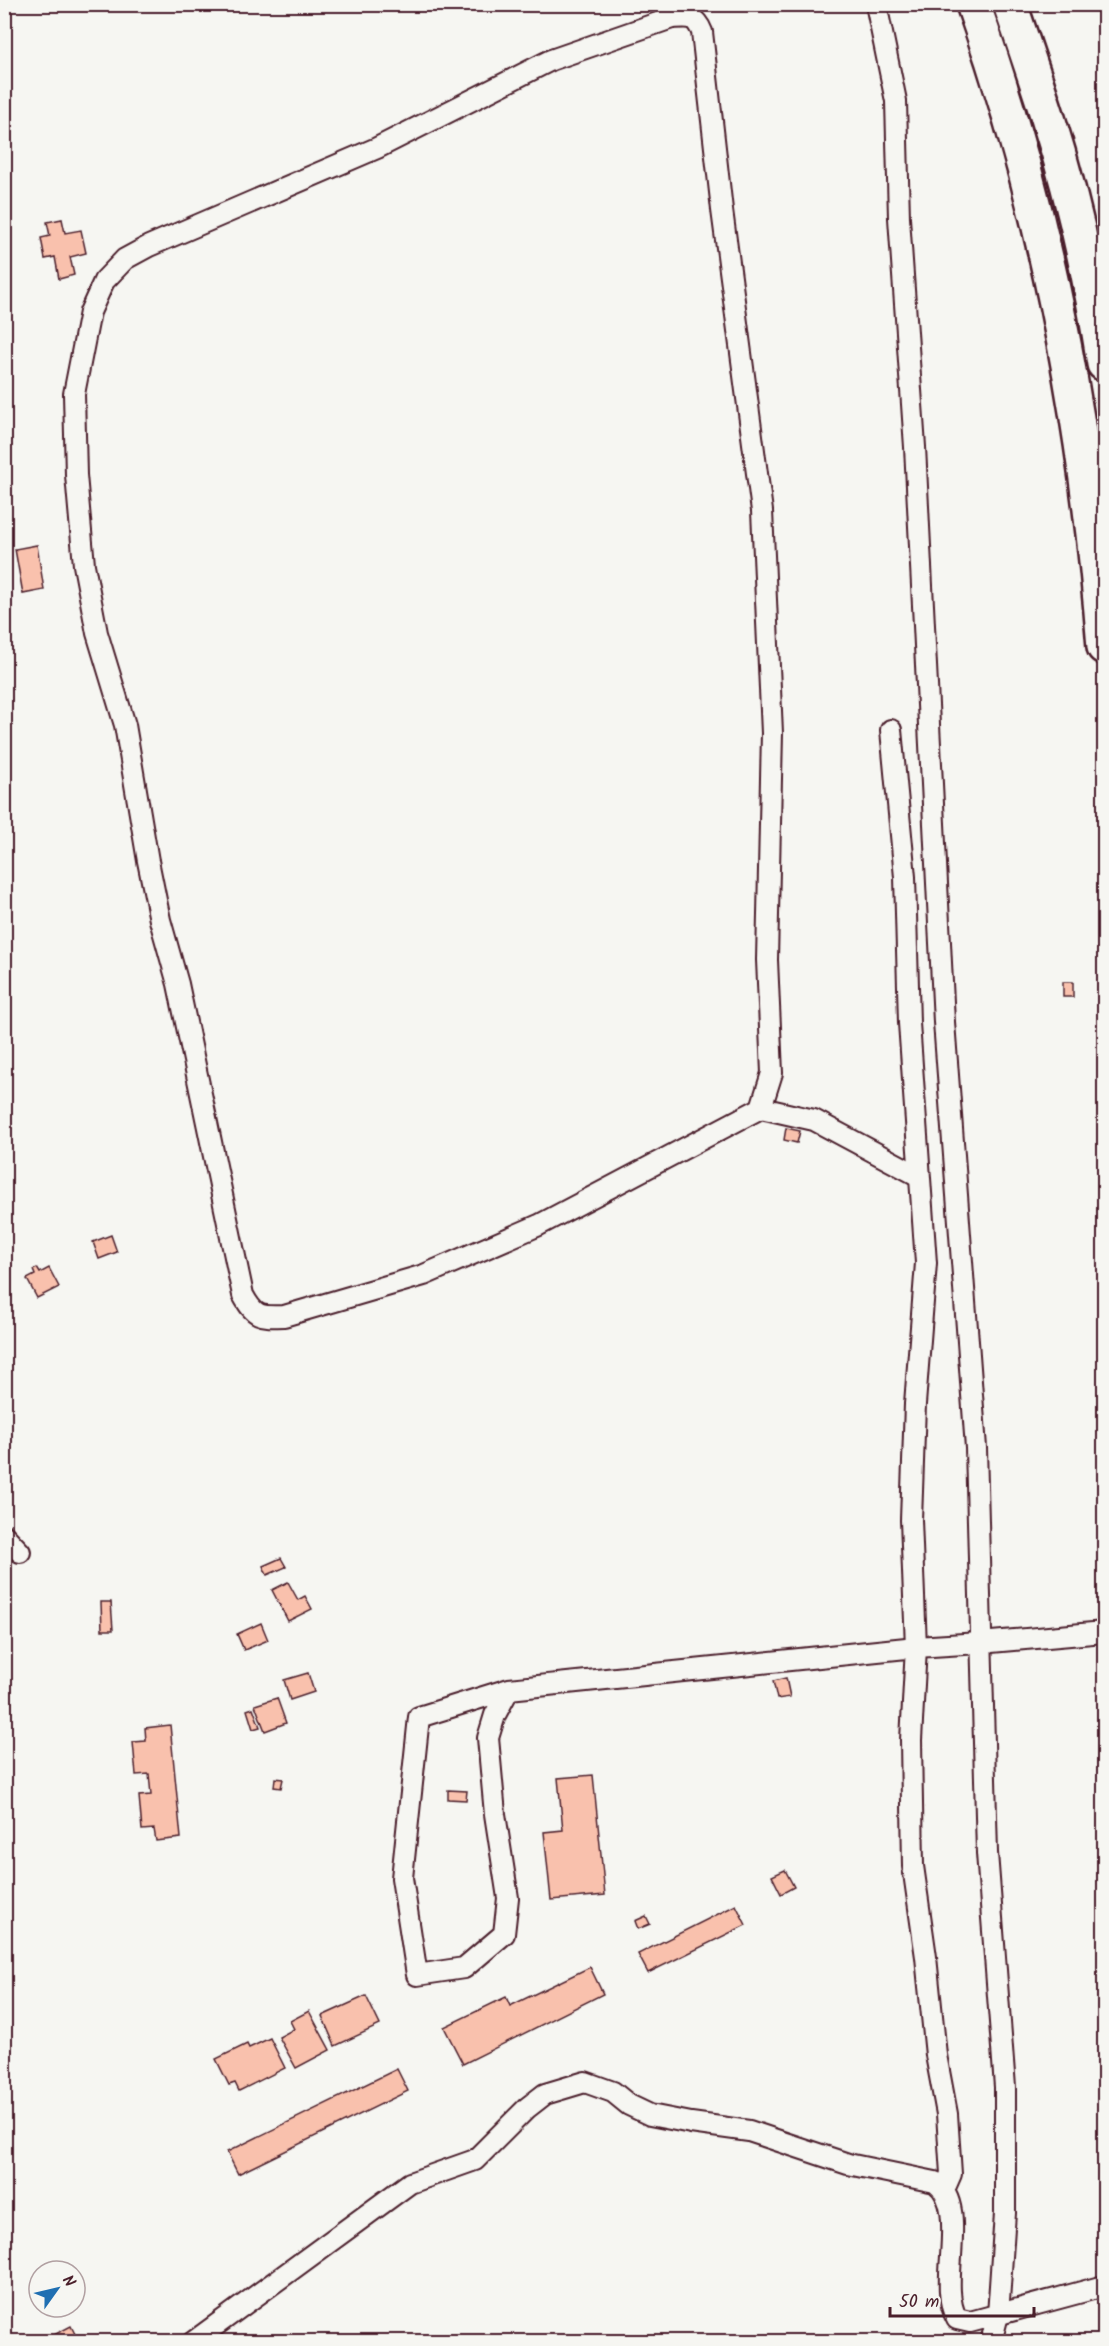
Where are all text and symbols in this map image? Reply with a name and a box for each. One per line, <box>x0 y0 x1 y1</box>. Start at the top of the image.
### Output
north arrow <box>27 2259 87 2319</box>
text: N <box>55 2270 81 2293</box>
scale bar <box>890 2280 1034 2318</box>
text: 50 m <box>899 2288 939 2317</box>

